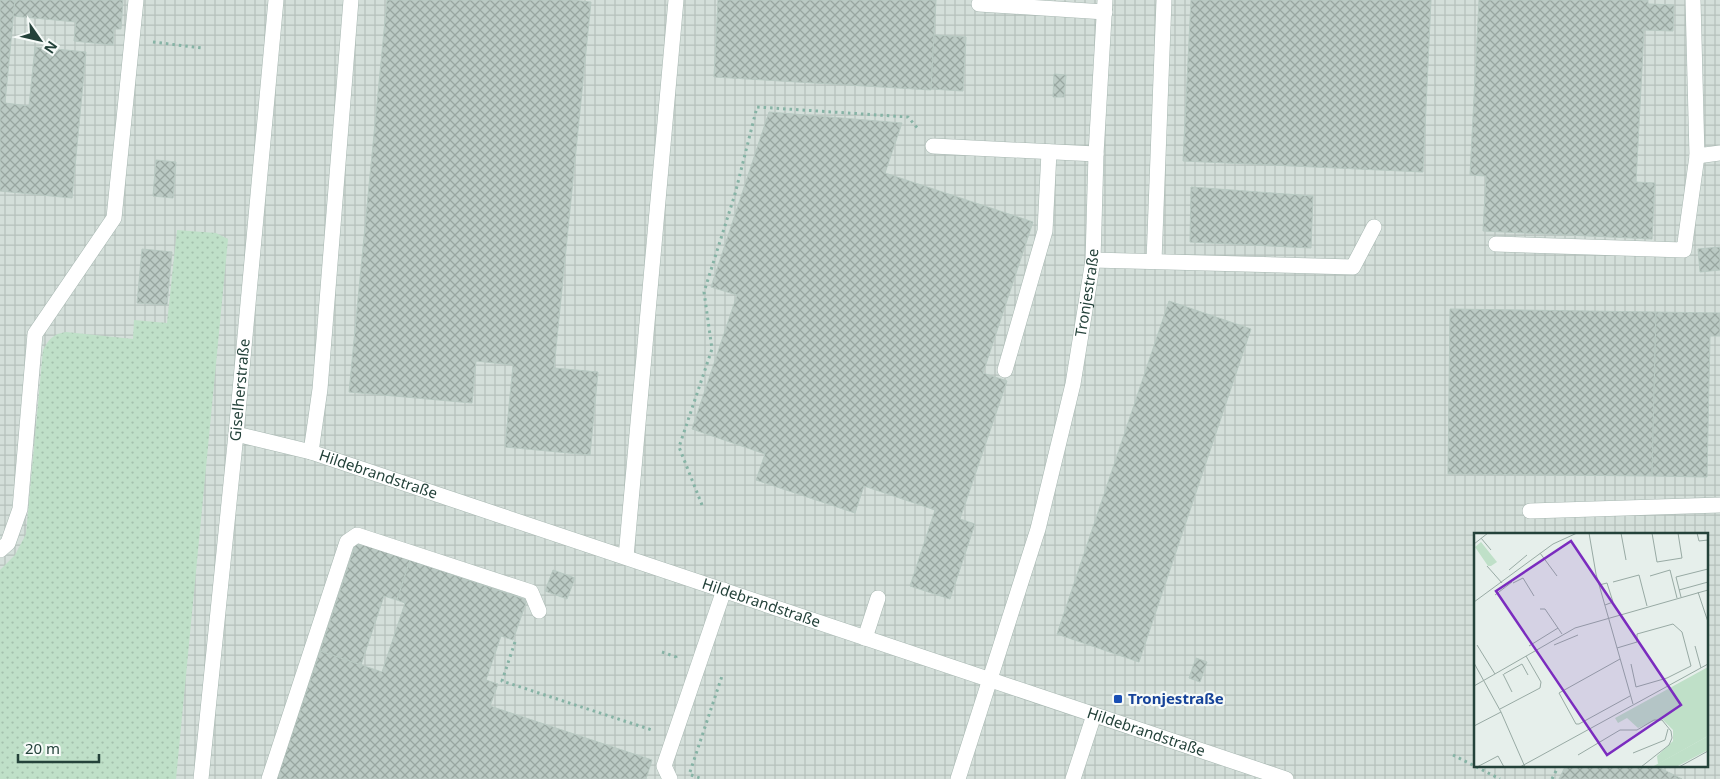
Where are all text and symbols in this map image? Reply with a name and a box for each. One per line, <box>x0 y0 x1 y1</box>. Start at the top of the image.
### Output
north arrow <box>15 15 65 65</box>
text: N <box>40 38 62 58</box>
street label: Tronjestraße <box>1070 248 1102 338</box>
street label: Giselherstraße <box>224 338 254 442</box>
street label: Hildebrandstraße <box>317 444 440 503</box>
inset map <box>1474 533 1708 766</box>
street label: Hildebrandstraße <box>700 573 823 631</box>
place label: Tronjestraße <box>1128 688 1224 708</box>
marker: Tronjestraße <box>1112 693 1124 705</box>
street label: Hildebrandstraße <box>1085 702 1208 760</box>
scale bar <box>18 732 99 764</box>
text: 20 m <box>25 738 60 758</box>

